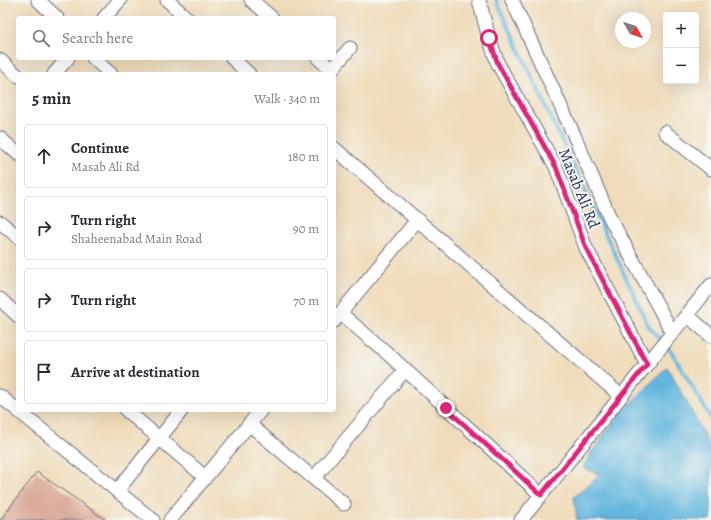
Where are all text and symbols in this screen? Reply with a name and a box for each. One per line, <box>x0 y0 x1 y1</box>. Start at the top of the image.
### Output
north arrow <box>615 12 651 48</box>
map controls <box>663 12 699 84</box>
button: + <box>663 12 699 48</box>
search box <box>16 16 336 60</box>
icon: search <box>30 27 52 49</box>
text: Search here <box>62 28 133 48</box>
route start <box>480 29 498 47</box>
button: − <box>663 48 699 84</box>
text: 5 min <box>32 87 71 110</box>
text: Walk · 340 m <box>254 90 320 107</box>
text: Continue <box>71 138 129 158</box>
icon: ahead <box>33 145 55 167</box>
street label: Masab Ali Rd <box>553 145 605 232</box>
text: 180 m <box>288 148 319 165</box>
text: Masab Ali Rd <box>71 158 140 175</box>
text: Turn right <box>71 210 136 230</box>
icon: right <box>33 217 55 239</box>
text: 90 m <box>293 220 319 237</box>
text: Shaheenabad Main Road <box>71 230 202 247</box>
icon: right <box>33 289 55 311</box>
text: Turn right <box>71 290 136 310</box>
text: 70 m <box>293 292 319 309</box>
icon: arrive <box>33 361 55 383</box>
text: Arrive at destination <box>71 362 200 382</box>
route end <box>437 399 455 417</box>

